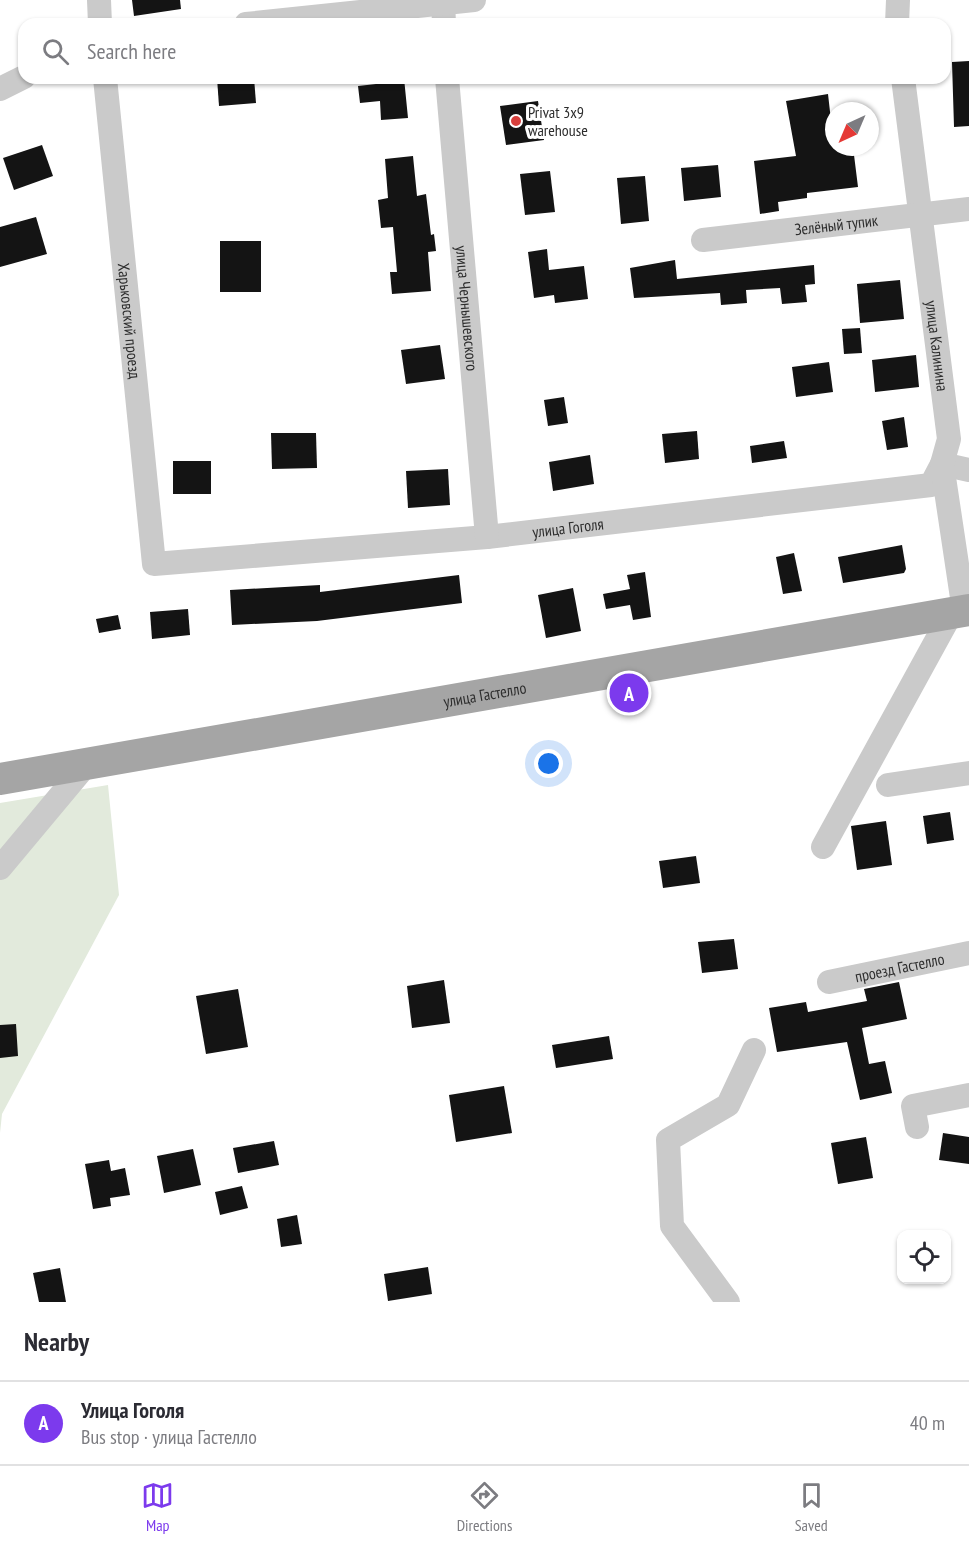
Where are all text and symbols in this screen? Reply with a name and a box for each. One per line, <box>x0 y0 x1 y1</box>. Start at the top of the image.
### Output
search box <box>18 18 951 84</box>
icon: search <box>39 35 72 68</box>
text: Search here <box>87 37 176 65</box>
place label: Privat 3x9 warehouse <box>528 102 588 140</box>
north arrow <box>825 102 879 156</box>
marker: Privat 3x9 warehouse <box>509 114 523 128</box>
street label: Зелёный тупик <box>793 210 880 239</box>
street label: улица Чернышевского <box>452 245 482 372</box>
street label: Харьковский проезд <box>114 262 145 380</box>
street label: улица Калинина <box>921 299 953 392</box>
street label: улица Гоголя <box>531 513 605 542</box>
pin: A <box>610 670 648 716</box>
street label: улица Гастелло <box>442 677 528 712</box>
your location <box>534 749 563 778</box>
street label: проезд Гастелло <box>853 948 946 986</box>
map controls <box>897 1230 951 1284</box>
button: locate <box>897 1230 951 1284</box>
text: Nearby <box>24 1325 89 1358</box>
text: Улица Гоголя <box>81 1396 184 1424</box>
text: A <box>38 1410 49 1436</box>
text: 40 m <box>910 1410 945 1436</box>
text: Bus stop · улица Гастелло <box>81 1424 257 1450</box>
tab: Map <box>141 1479 174 1535</box>
tab: Directions <box>457 1479 512 1535</box>
tab: Saved <box>795 1479 828 1535</box>

